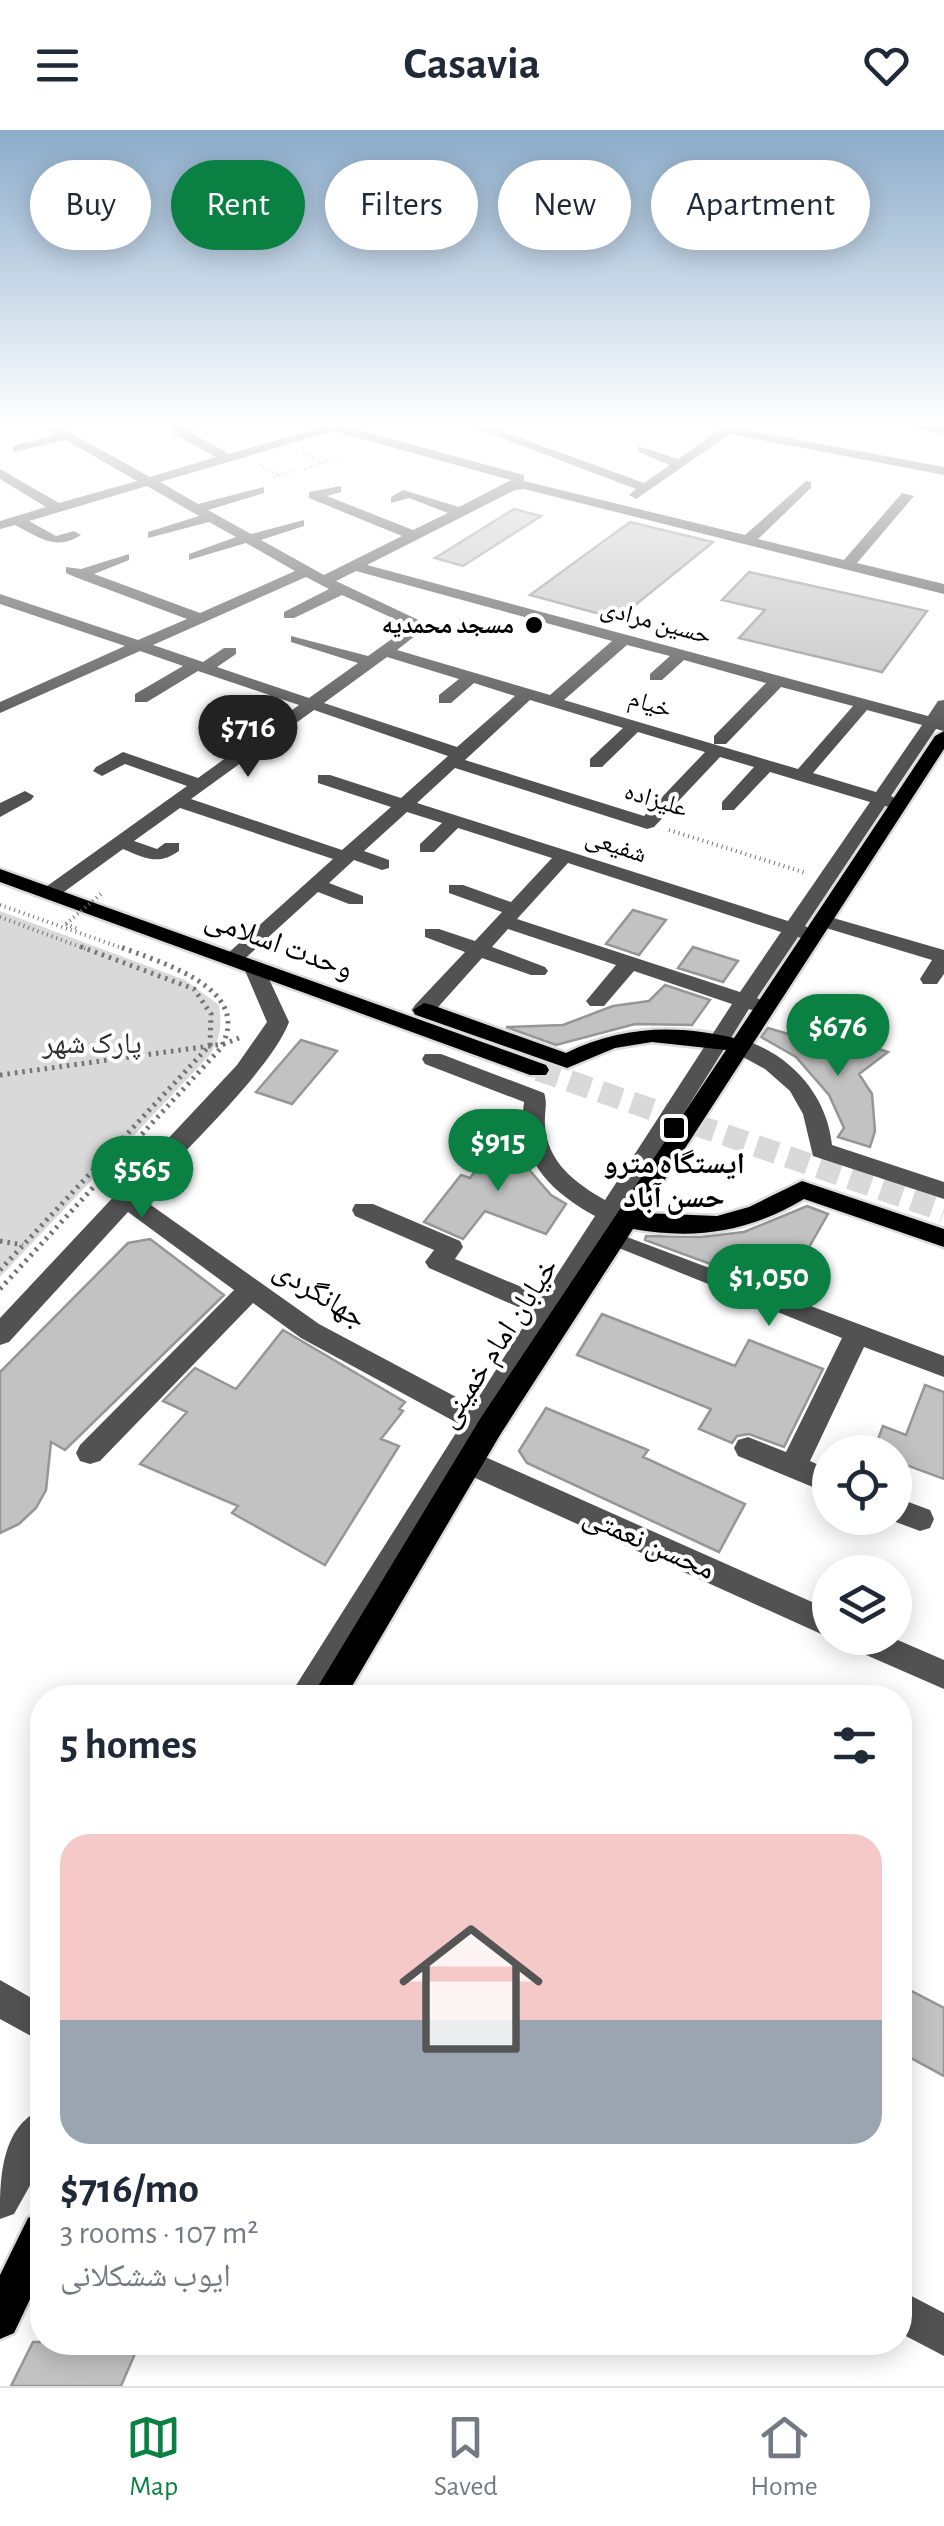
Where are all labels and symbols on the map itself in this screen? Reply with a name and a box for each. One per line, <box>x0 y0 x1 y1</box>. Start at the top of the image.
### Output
street label: حسین مرادی <box>597 595 714 651</box>
place label: مسجد محمدیه <box>381 613 514 638</box>
marker: مسجد محمدیه <box>523 614 545 636</box>
street label: خیام <box>625 686 675 725</box>
pin: $716 <box>189 695 307 780</box>
street label: علیزاده <box>621 779 690 822</box>
street label: شفیعی <box>582 824 650 869</box>
street label: وحدت اسلامی <box>200 903 357 986</box>
pin: $676 <box>779 994 897 1079</box>
park label: پارک شهر <box>41 1029 142 1061</box>
pin: $915 <box>439 1109 557 1194</box>
marker: ایستگاه مترو حسن آباد <box>661 1115 687 1141</box>
pin: $565 <box>83 1136 201 1221</box>
place label: ایستگاه مترو حسن آباد <box>603 1149 745 1215</box>
pin: $1,050 <box>688 1244 850 1329</box>
street label: خیابان امام خمینی <box>432 1253 566 1435</box>
street label: جهانگردی <box>267 1254 372 1336</box>
street label: محسن نعمتی <box>578 1501 719 1587</box>

